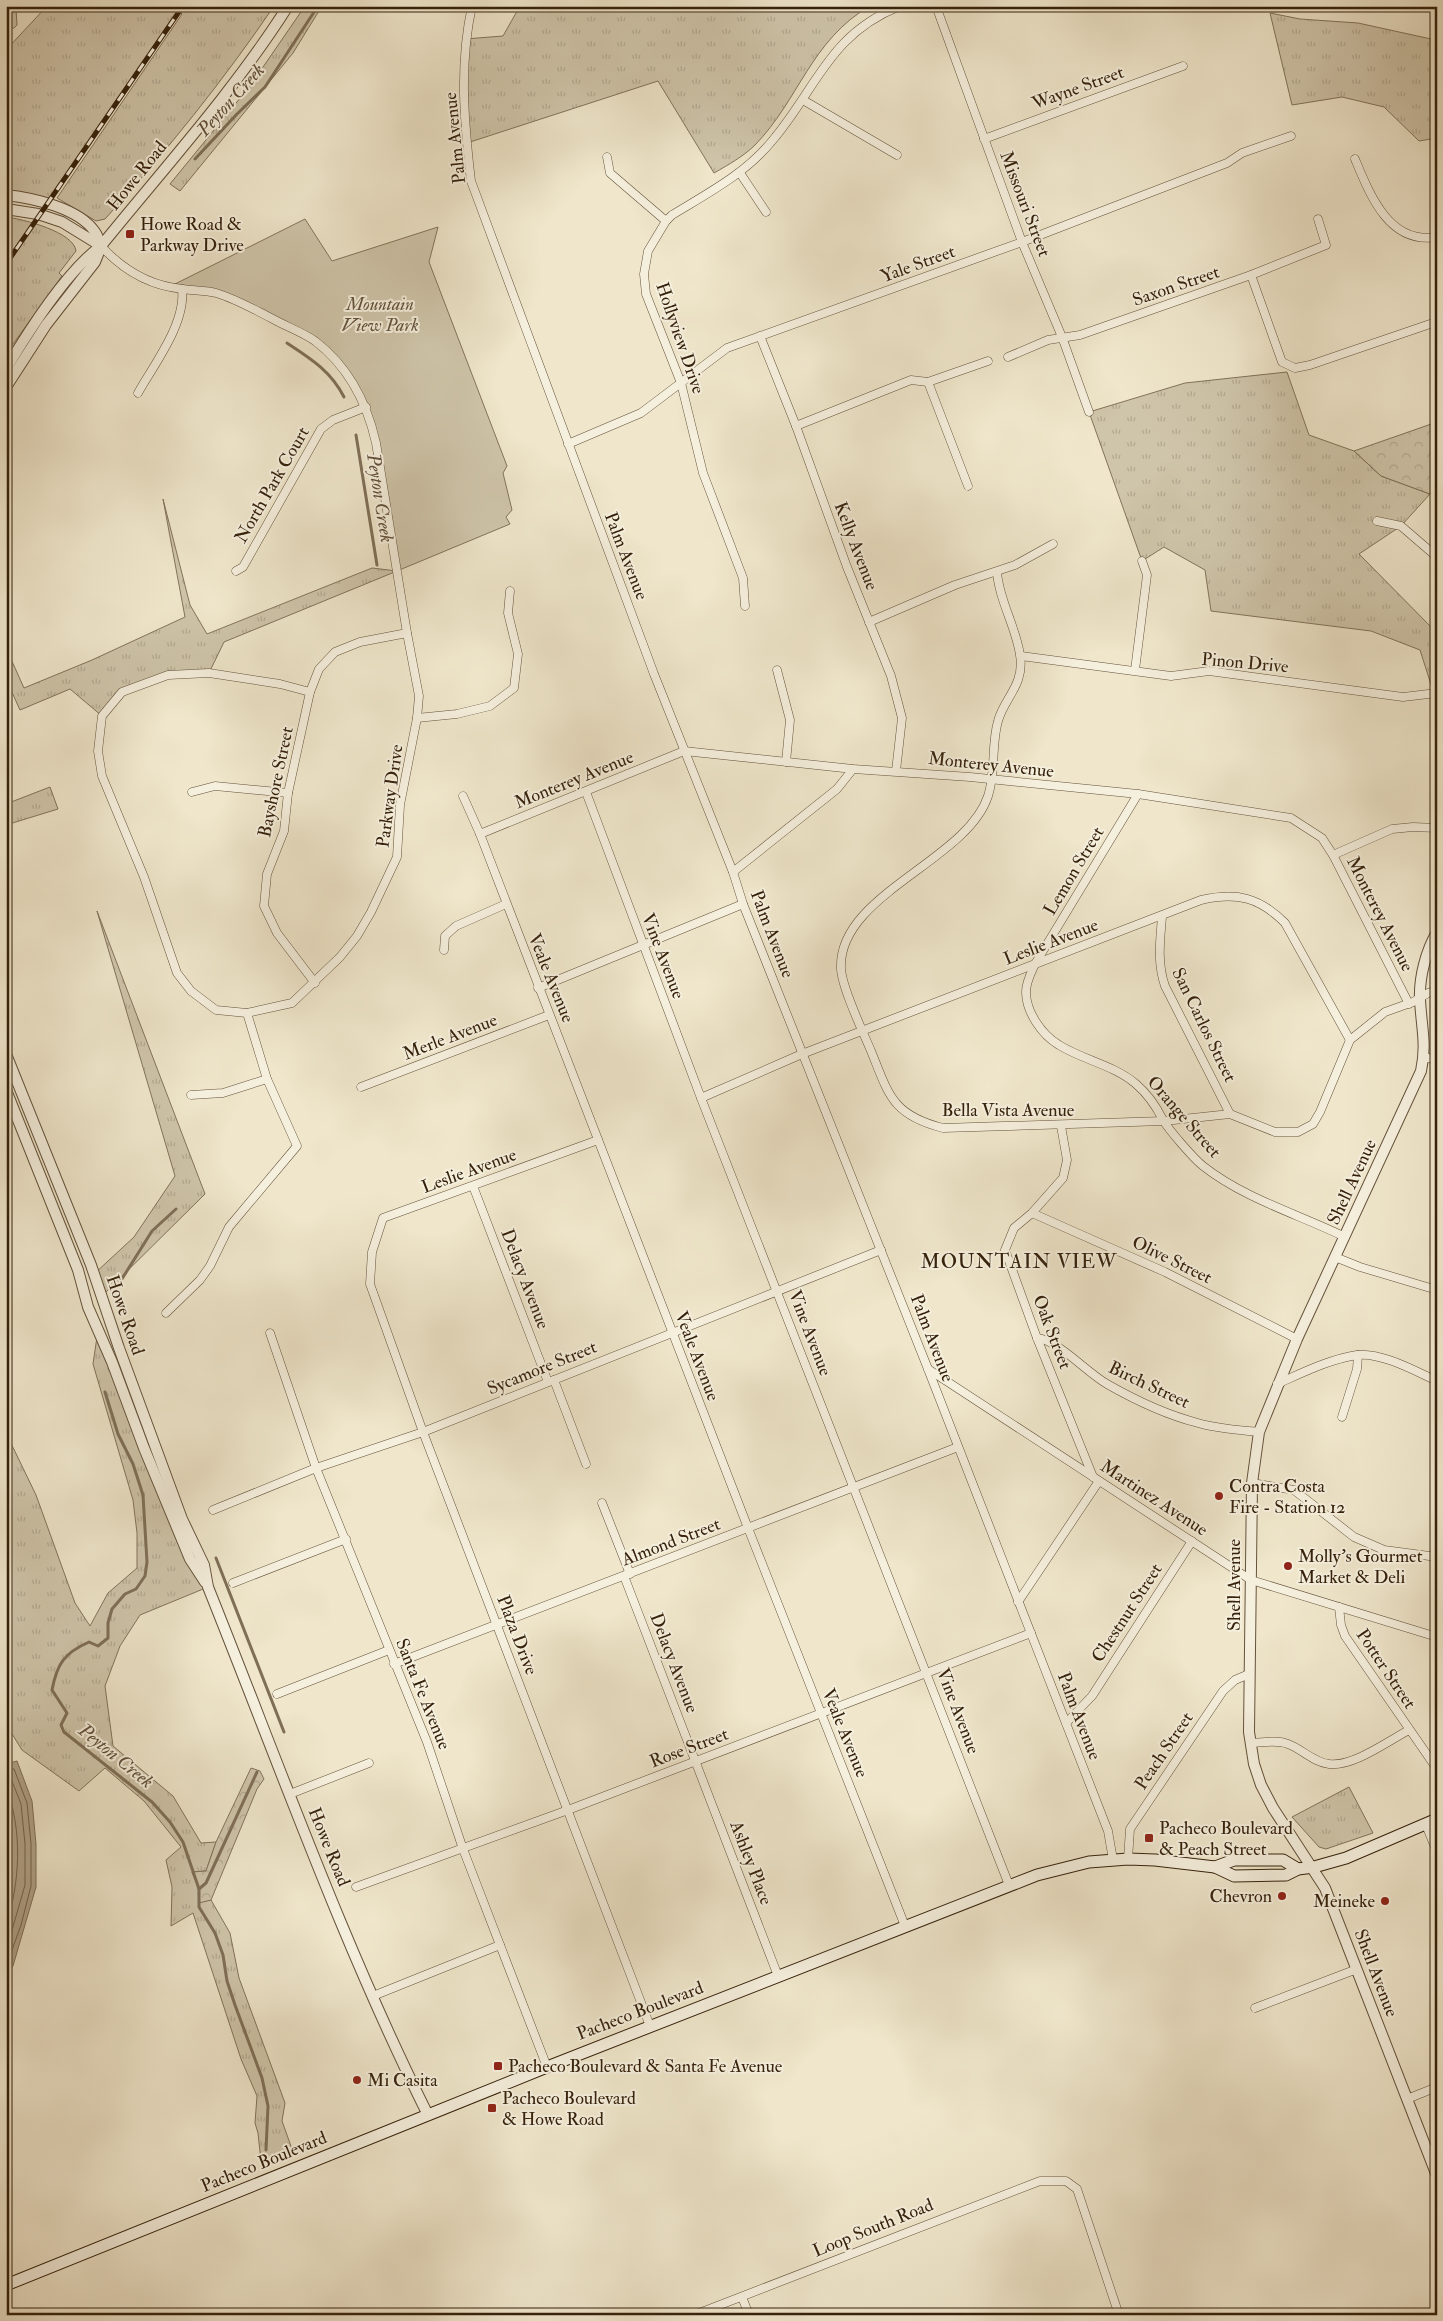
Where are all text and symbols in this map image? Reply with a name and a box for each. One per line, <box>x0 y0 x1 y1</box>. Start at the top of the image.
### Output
water label: Peyton Creek <box>191 58 270 142</box>
street label: Wayne Street <box>1028 61 1127 116</box>
street label: Palm Avenue <box>439 91 471 185</box>
street label: Howe Road <box>102 136 172 215</box>
street label: Missouri Street <box>994 148 1056 260</box>
place label: Howe Road & Parkway Drive <box>140 213 244 257</box>
marker: Howe Road & Parkway Drive <box>124 228 136 240</box>
street label: Yale Street <box>878 240 958 288</box>
street label: Saxon Street <box>1130 260 1223 312</box>
street label: Hollyview Drive <box>650 279 710 397</box>
park label: Mountain View Park <box>341 293 419 337</box>
street label: North Park Court <box>229 423 315 547</box>
water label: Peyton Creek <box>361 451 399 544</box>
street label: Kelly Avenue <box>829 499 884 594</box>
street label: Palm Avenue <box>599 509 653 603</box>
street label: Pinon Drive <box>1200 648 1290 678</box>
street label: Bayshore Street <box>253 724 299 839</box>
street label: Parkway Drive <box>371 743 409 849</box>
street label: Monterey Avenue <box>511 746 637 814</box>
street label: Monterey Avenue <box>927 747 1055 783</box>
street label: Lemon Street <box>1038 822 1110 920</box>
street label: Monterey Avenue <box>1341 853 1419 976</box>
street label: Palm Avenue <box>745 887 799 981</box>
street label: Vine Avenue <box>636 910 690 1003</box>
street label: Leslie Avenue <box>1000 913 1102 971</box>
street label: Veale Avenue <box>523 930 579 1026</box>
street label: San Carlos Street <box>1166 964 1242 1086</box>
street label: Merle Avenue <box>400 1008 501 1066</box>
street label: Orange Street <box>1142 1071 1226 1163</box>
street label: Bella Vista Avenue <box>942 1099 1075 1122</box>
street label: Shell Avenue <box>1322 1135 1382 1229</box>
street label: Leslie Avenue <box>418 1143 520 1199</box>
street label: Delacy Avenue <box>495 1226 555 1333</box>
street label: Olive Street <box>1128 1231 1216 1289</box>
district label: MOUNTAIN VIEW <box>921 1249 1117 1274</box>
street label: Howe Road <box>101 1272 149 1358</box>
street label: Vine Avenue <box>783 1287 837 1380</box>
street label: Palm Avenue <box>905 1291 959 1385</box>
street label: Oak Street <box>1027 1292 1077 1373</box>
street label: Veale Avenue <box>669 1308 725 1405</box>
street label: Sycamore Street <box>484 1336 600 1400</box>
street label: Birch Street <box>1105 1356 1193 1414</box>
street label: Martinez Avenue <box>1096 1455 1212 1542</box>
place label: Contra Costa Fire - Station 12 <box>1229 1475 1345 1519</box>
marker: Contra Costa Fire - Station 12 <box>1213 1490 1225 1502</box>
street label: Almond Street <box>617 1513 724 1572</box>
street label: Shell Avenue <box>1223 1538 1246 1631</box>
place label: Molly's Gourmet Market & Deli <box>1298 1545 1423 1589</box>
street label: Chestnut Street <box>1086 1559 1168 1667</box>
marker: Molly's Gourmet Market & Deli <box>1282 1560 1294 1572</box>
street label: Plaza Drive <box>491 1592 543 1679</box>
street label: Delacy Avenue <box>644 1610 704 1717</box>
street label: Potter Street <box>1351 1625 1421 1714</box>
street label: Santa Fe Avenue <box>390 1635 456 1753</box>
street label: Vine Avenue <box>931 1665 985 1758</box>
street label: Palm Avenue <box>1052 1669 1106 1763</box>
street label: Veale Avenue <box>817 1685 873 1781</box>
street label: Peach Street <box>1130 1708 1198 1794</box>
water label: Peyton Creek <box>73 1718 159 1794</box>
street label: Rose Street <box>646 1722 732 1773</box>
street label: Howe Road <box>303 1804 355 1890</box>
street label: Ashley Place <box>724 1817 778 1909</box>
place label: Pacheco Boulevard & Peach Street <box>1159 1817 1293 1861</box>
marker: Pacheco Boulevard & Peach Street <box>1143 1832 1155 1844</box>
place label: Chevron <box>1210 1885 1272 1908</box>
marker: Chevron <box>1276 1890 1288 1902</box>
place label: Meineke <box>1313 1890 1375 1913</box>
marker: Meineke <box>1379 1895 1391 1907</box>
street label: Shell Avenue <box>1349 1926 1403 2021</box>
street label: Pacheco Boulevard <box>573 1976 707 2046</box>
place label: Pacheco Boulevard & Santa Fe Avenue <box>508 2055 783 2078</box>
marker: Pacheco Boulevard & Santa Fe Avenue <box>492 2060 504 2072</box>
place label: Mi Casita <box>367 2069 438 2092</box>
marker: Mi Casita <box>351 2074 363 2086</box>
place label: Pacheco Boulevard & Howe Road <box>502 2087 636 2131</box>
marker: Pacheco Boulevard & Howe Road <box>486 2102 498 2114</box>
street label: Pacheco Boulevard <box>198 2126 330 2198</box>
street label: Loop South Road <box>809 2193 937 2263</box>

